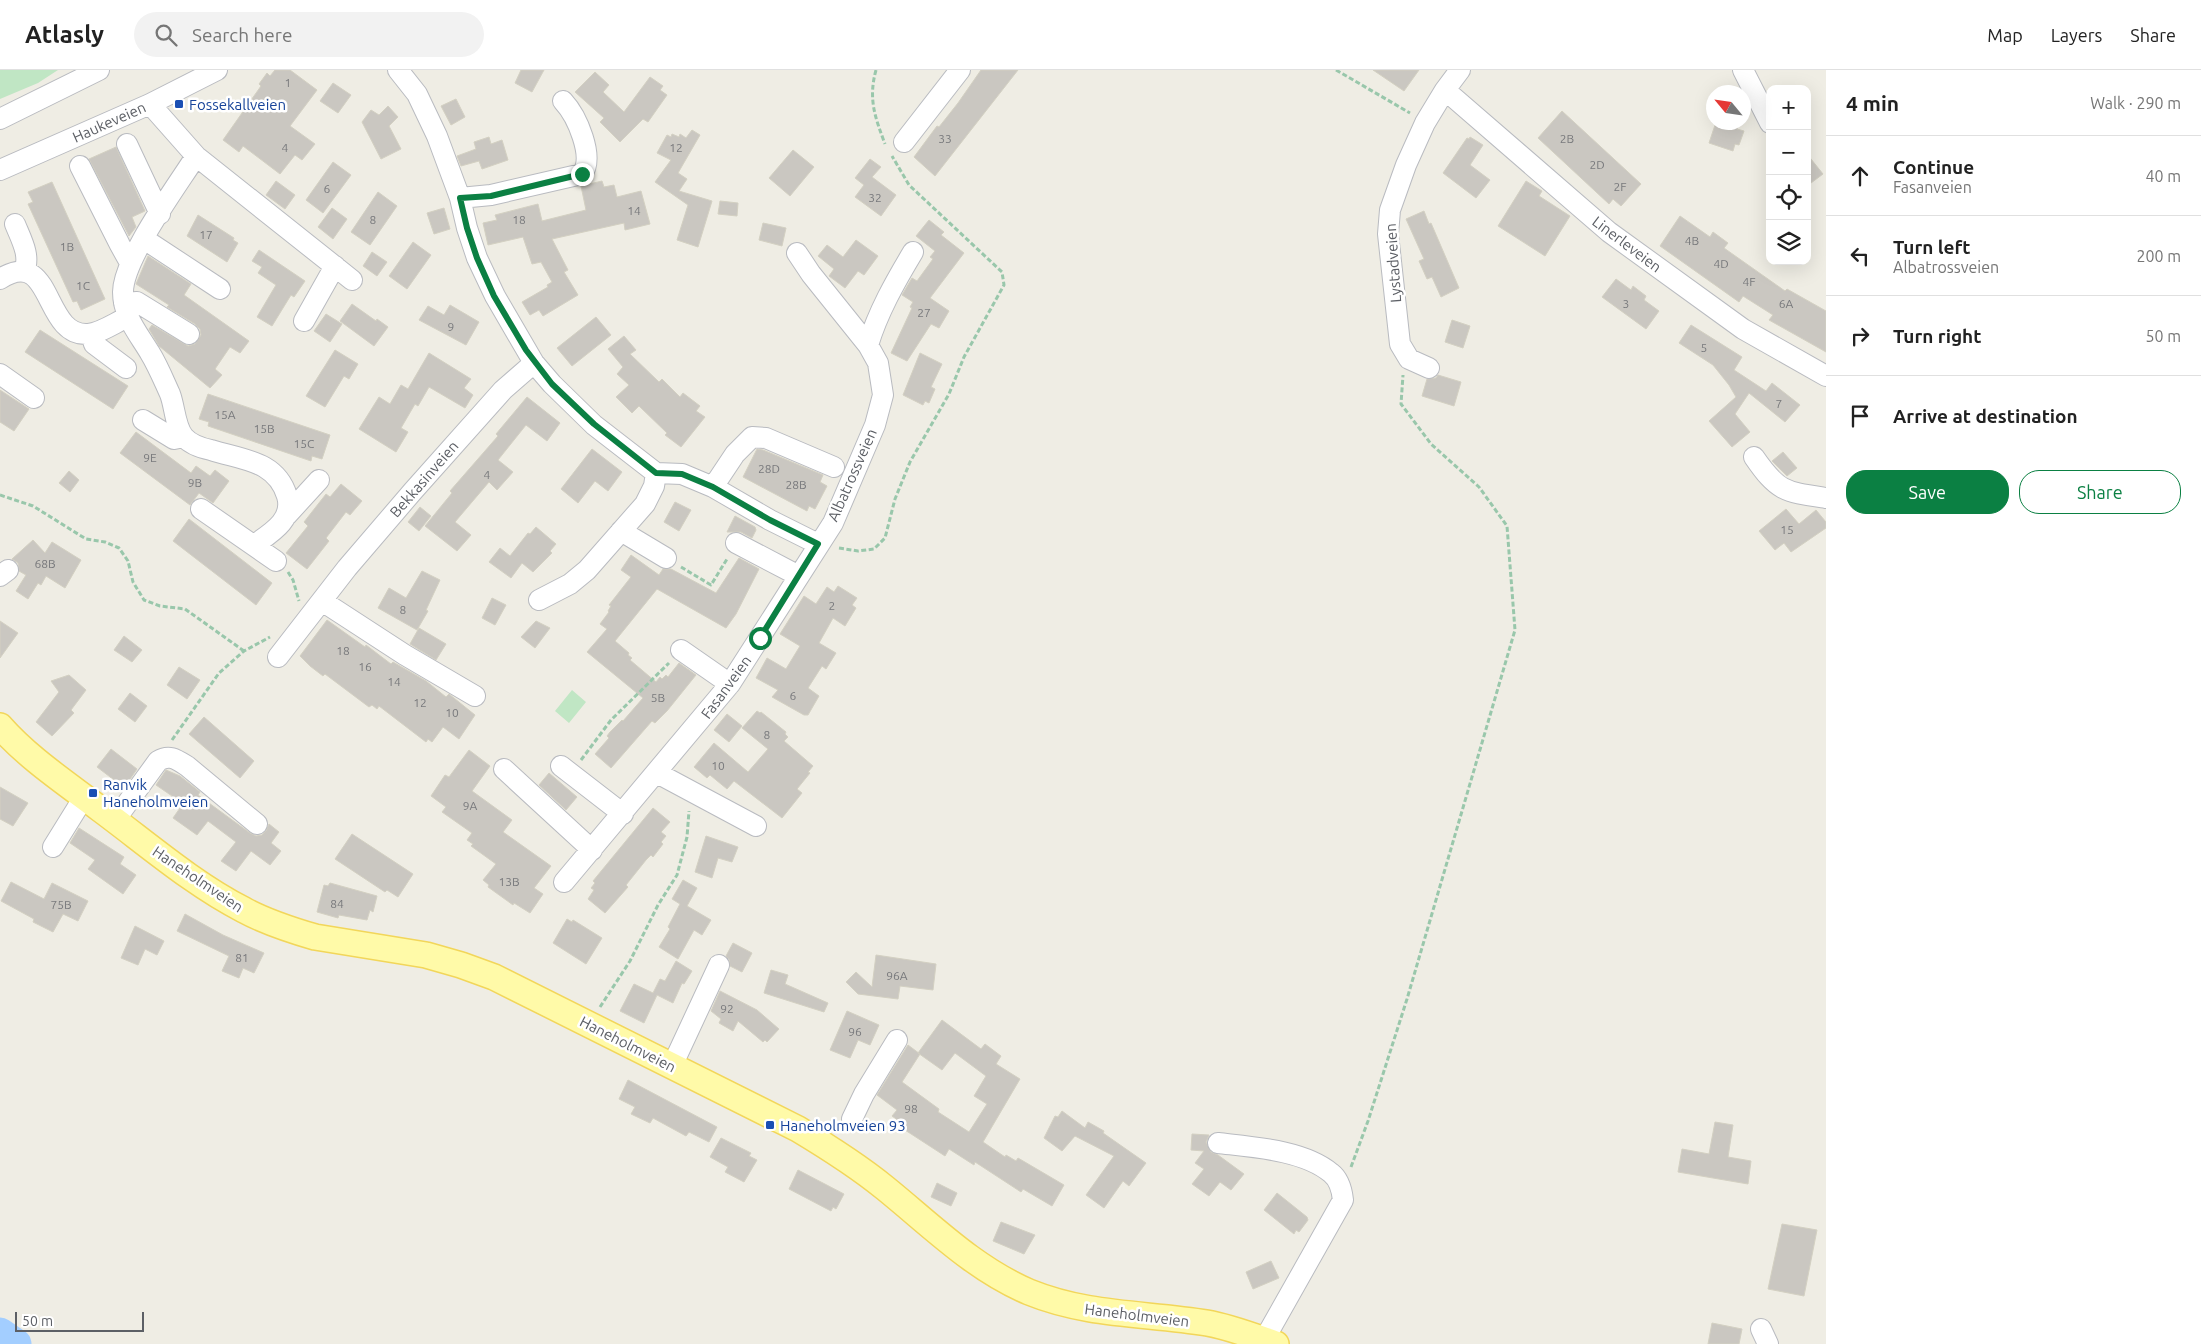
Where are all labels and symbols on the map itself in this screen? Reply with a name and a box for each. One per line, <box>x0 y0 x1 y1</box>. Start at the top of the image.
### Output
house number: 1 <box>285 76 291 89</box>
north arrow <box>1706 85 1751 130</box>
place label: Fossekallveien <box>189 96 286 113</box>
street label: Haukeveien <box>70 98 148 146</box>
marker: Fossekallveien <box>173 98 185 110</box>
house number: 33 <box>938 132 952 145</box>
house number: 2B <box>1560 132 1574 145</box>
house number: 4 <box>282 141 289 154</box>
house number: 12 <box>669 141 683 154</box>
house number: 2D <box>1589 158 1605 171</box>
route end <box>571 163 594 186</box>
house number: 2F <box>1613 180 1627 193</box>
house number: 6 <box>324 182 331 195</box>
house number: 32 <box>868 191 882 204</box>
house number: 14 <box>627 204 641 217</box>
house number: 8 <box>370 213 377 226</box>
house number: 18 <box>512 213 526 226</box>
street label: Linerleveien <box>1589 213 1665 275</box>
street label: Lystadveien <box>1382 223 1404 303</box>
house number: 17 <box>199 228 213 241</box>
house number: 4B <box>1685 234 1699 247</box>
house number: 1B <box>60 240 74 253</box>
house number: 4D <box>1713 257 1729 270</box>
house number: 4F <box>1742 275 1756 288</box>
house number: 1C <box>76 279 91 292</box>
house number: 3 <box>1623 297 1629 310</box>
house number: 6A <box>1779 297 1793 310</box>
house number: 27 <box>917 306 931 319</box>
house number: 9 <box>448 320 454 333</box>
house number: 5 <box>1701 341 1707 354</box>
house number: 7 <box>1776 397 1782 410</box>
house number: 15A <box>214 408 236 421</box>
house number: 15B <box>253 422 275 435</box>
street label: Albatrossveien <box>824 426 880 524</box>
house number: 15C <box>294 437 315 450</box>
street label: Bekkasinveien <box>386 437 462 521</box>
house number: 9E <box>143 451 157 464</box>
house number: 28D <box>758 462 780 475</box>
house number: 4 <box>484 468 491 481</box>
house number: 9B <box>188 476 202 489</box>
house number: 28B <box>785 478 807 491</box>
house number: 15 <box>1780 523 1794 536</box>
house number: 68B <box>34 557 56 570</box>
house number: 2 <box>829 599 835 612</box>
house number: 8 <box>400 603 407 616</box>
route start <box>749 627 772 650</box>
house number: 18 <box>336 644 350 657</box>
street label: Fasanveien <box>697 652 755 722</box>
house number: 16 <box>358 660 372 673</box>
house number: 14 <box>387 675 401 688</box>
house number: 6 <box>790 689 797 702</box>
house number: 5B <box>651 691 665 704</box>
house number: 12 <box>413 696 427 709</box>
house number: 10 <box>445 706 459 719</box>
house number: 8 <box>764 728 771 741</box>
house number: 10 <box>711 759 725 772</box>
place label: Ranvik Haneholmveien <box>103 776 208 810</box>
marker: Ranvik Haneholmveien <box>87 787 99 799</box>
house number: 9A <box>463 799 477 812</box>
street label: Haneholmveien <box>150 843 246 915</box>
house number: 13B <box>498 875 520 888</box>
house number: 84 <box>330 897 344 910</box>
house number: 75B <box>50 898 72 911</box>
house number: 81 <box>235 951 249 964</box>
house number: 96A <box>886 969 908 982</box>
house number: 92 <box>720 1002 734 1015</box>
street label: Haneholmveien <box>577 1013 679 1075</box>
house number: 96 <box>848 1025 862 1038</box>
house number: 98 <box>904 1102 918 1115</box>
place label: Haneholmveien 93 <box>780 1117 906 1134</box>
marker: Haneholmveien 93 <box>764 1119 776 1131</box>
street label: Haneholmveien <box>1084 1300 1190 1330</box>
scale bar <box>15 1309 144 1332</box>

